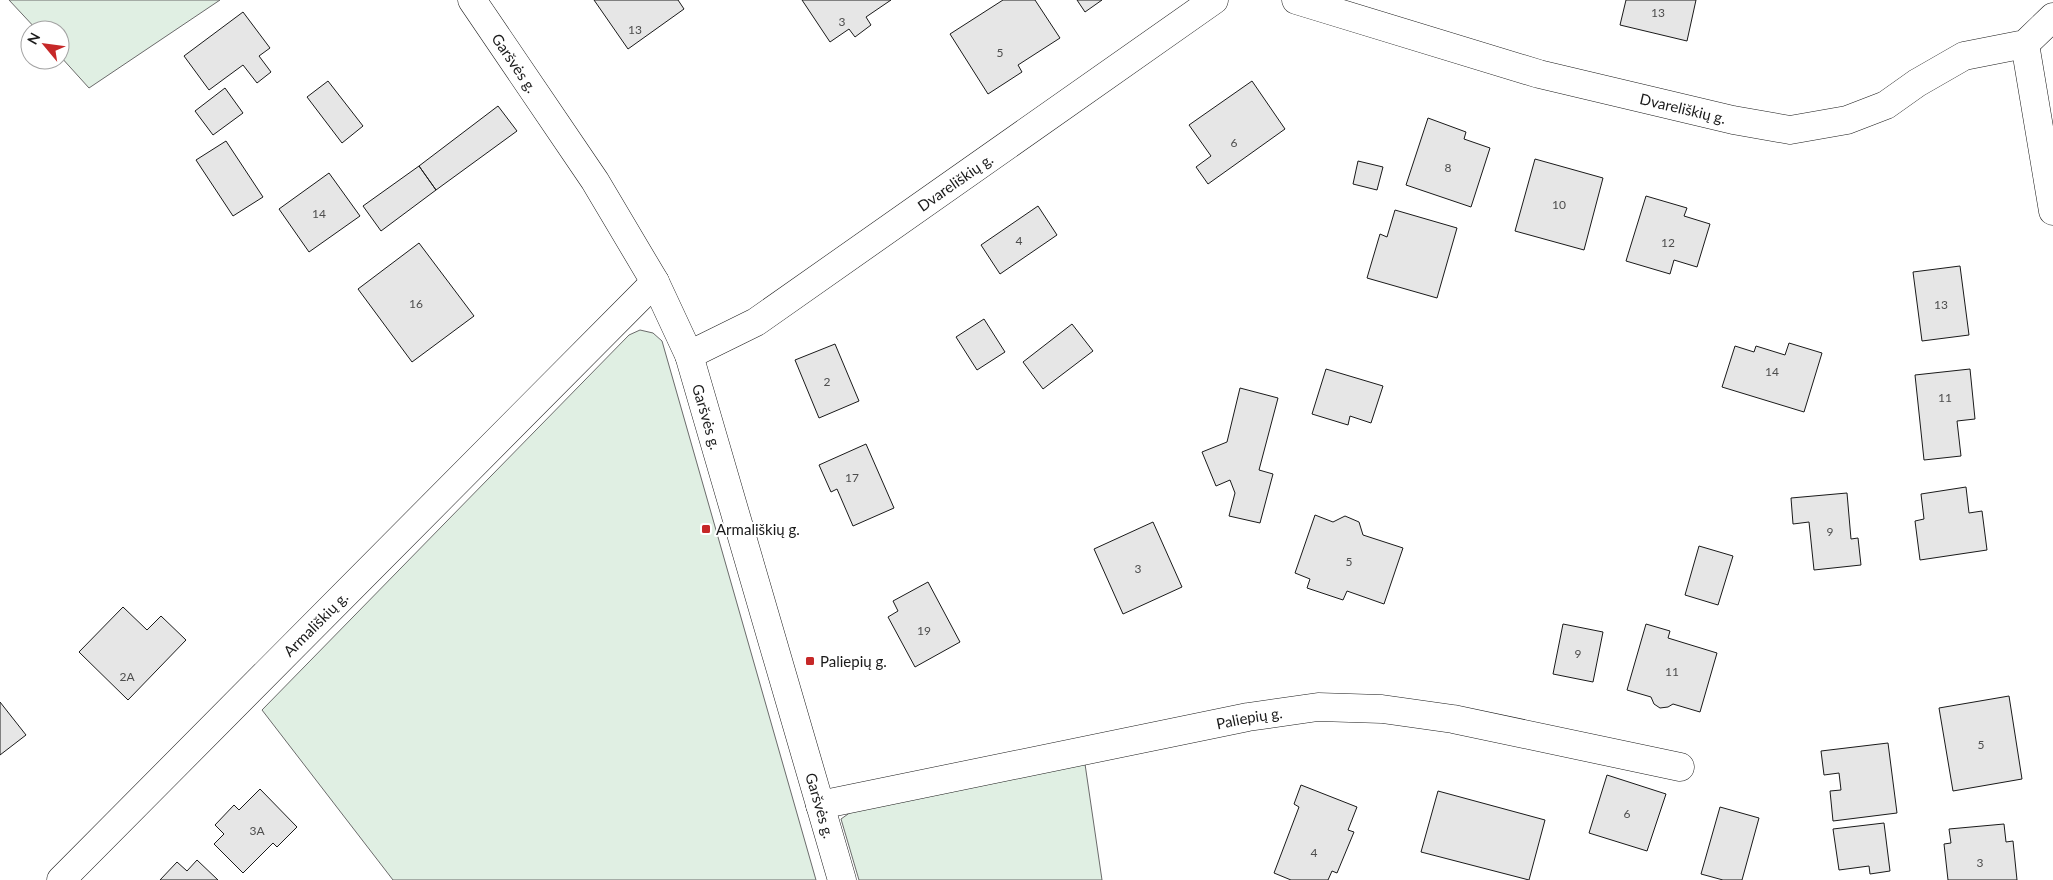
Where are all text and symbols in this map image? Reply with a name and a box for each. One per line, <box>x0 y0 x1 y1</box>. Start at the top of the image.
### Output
house number: 13 <box>1651 5 1665 20</box>
house number: 3 <box>839 14 846 29</box>
north arrow <box>20 20 70 70</box>
house number: 13 <box>628 22 642 37</box>
text: N <box>23 30 43 47</box>
street label: Garšvės g. <box>488 30 541 96</box>
house number: 5 <box>997 45 1004 60</box>
street label: Dvareliškių g. <box>1638 89 1728 127</box>
house number: 6 <box>1231 135 1238 150</box>
street label: Dvareliškių g. <box>914 149 996 215</box>
house number: 8 <box>1445 160 1452 175</box>
house number: 10 <box>1552 197 1566 212</box>
house number: 14 <box>312 206 326 221</box>
house number: 4 <box>1016 233 1023 248</box>
house number: 12 <box>1661 235 1675 250</box>
house number: 16 <box>409 296 423 311</box>
house number: 13 <box>1934 297 1948 312</box>
house number: 14 <box>1765 364 1779 379</box>
house number: 2 <box>824 374 831 389</box>
street label: Garšvės g. <box>689 382 725 451</box>
house number: 11 <box>1938 390 1952 405</box>
house number: 17 <box>845 470 859 485</box>
place label: Armališkių g. <box>716 520 800 538</box>
marker: Armališkių g. <box>700 523 712 535</box>
house number: 9 <box>1827 524 1834 539</box>
house number: 5 <box>1346 554 1353 569</box>
house number: 3 <box>1135 561 1142 576</box>
street label: Armališkių g. <box>279 588 351 660</box>
house number: 19 <box>917 623 931 638</box>
house number: 9 <box>1575 646 1582 661</box>
place label: Paliepių g. <box>820 652 887 670</box>
marker: Paliepių g. <box>804 655 816 667</box>
house number: 11 <box>1665 664 1679 679</box>
house number: 2A <box>119 669 135 684</box>
street label: Paliepių g. <box>1214 703 1283 732</box>
house number: 5 <box>1978 737 1985 752</box>
street label: Garšvės g. <box>802 771 838 840</box>
house number: 6 <box>1624 806 1631 821</box>
house number: 3A <box>249 823 265 838</box>
house number: 4 <box>1311 845 1318 860</box>
house number: 3 <box>1977 855 1984 870</box>

